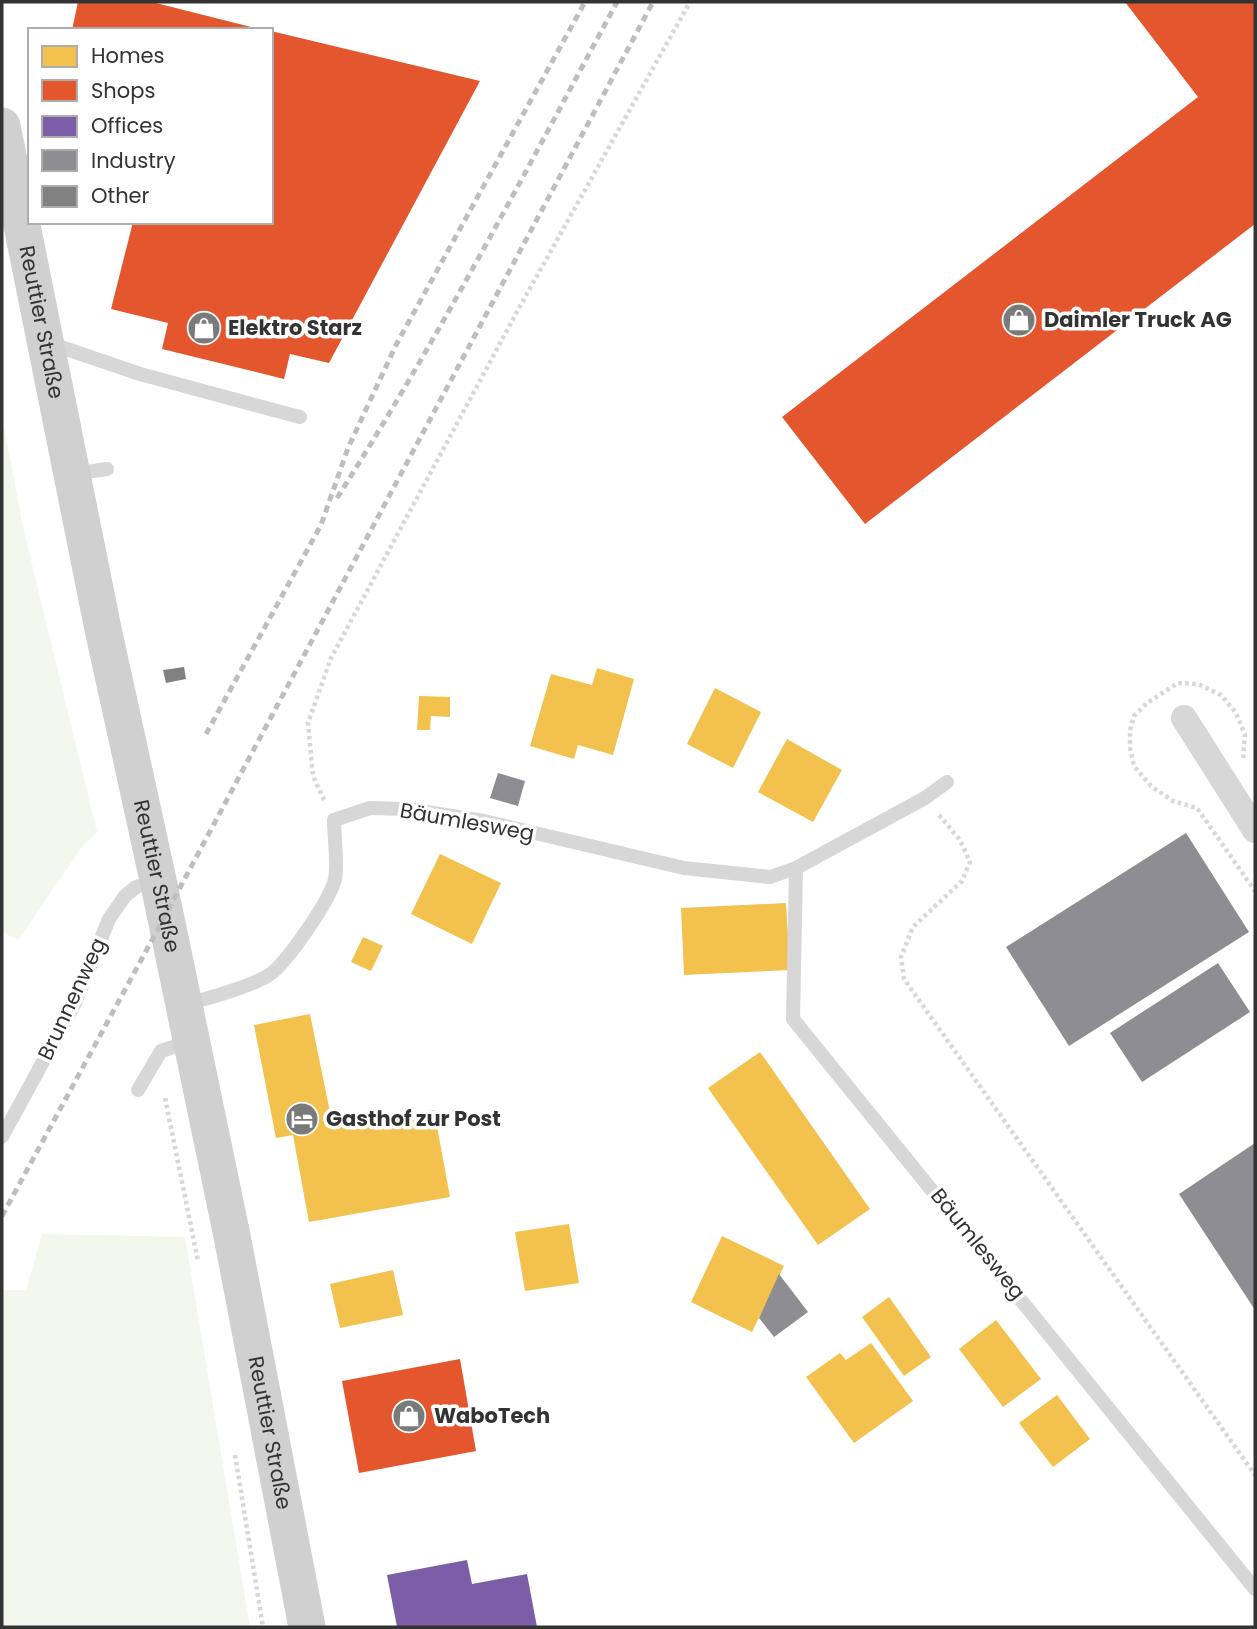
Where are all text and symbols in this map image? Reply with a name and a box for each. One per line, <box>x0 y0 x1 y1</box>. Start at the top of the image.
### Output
legend <box>28 28 273 224</box>
text: Homes <box>91 41 165 70</box>
text: Shops <box>91 76 155 105</box>
text: Offices <box>91 111 163 140</box>
text: Industry <box>91 146 176 175</box>
text: Other <box>91 181 150 210</box>
street label: Reuttier Straße <box>12 243 71 401</box>
shop icon: Daimler Truck AG <box>1000 301 1038 339</box>
place label: Daimler Truck AG <box>1044 305 1232 334</box>
shop icon: Elektro Starz <box>185 309 223 347</box>
place label: Elektro Starz <box>228 313 362 342</box>
street label: Bäumlesweg <box>398 795 536 848</box>
street label: Reuttier Straße <box>127 797 188 955</box>
street label: Brunnenweg <box>31 933 113 1065</box>
hotel icon: Gasthof zur Post <box>283 1100 321 1138</box>
place label: Gasthof zur Post <box>326 1104 501 1133</box>
street label: Bäumlesweg <box>924 1182 1032 1306</box>
street label: Reuttier Straße <box>241 1354 299 1512</box>
shop icon: WaboTech <box>390 1397 428 1435</box>
place label: WaboTech <box>434 1401 550 1430</box>

